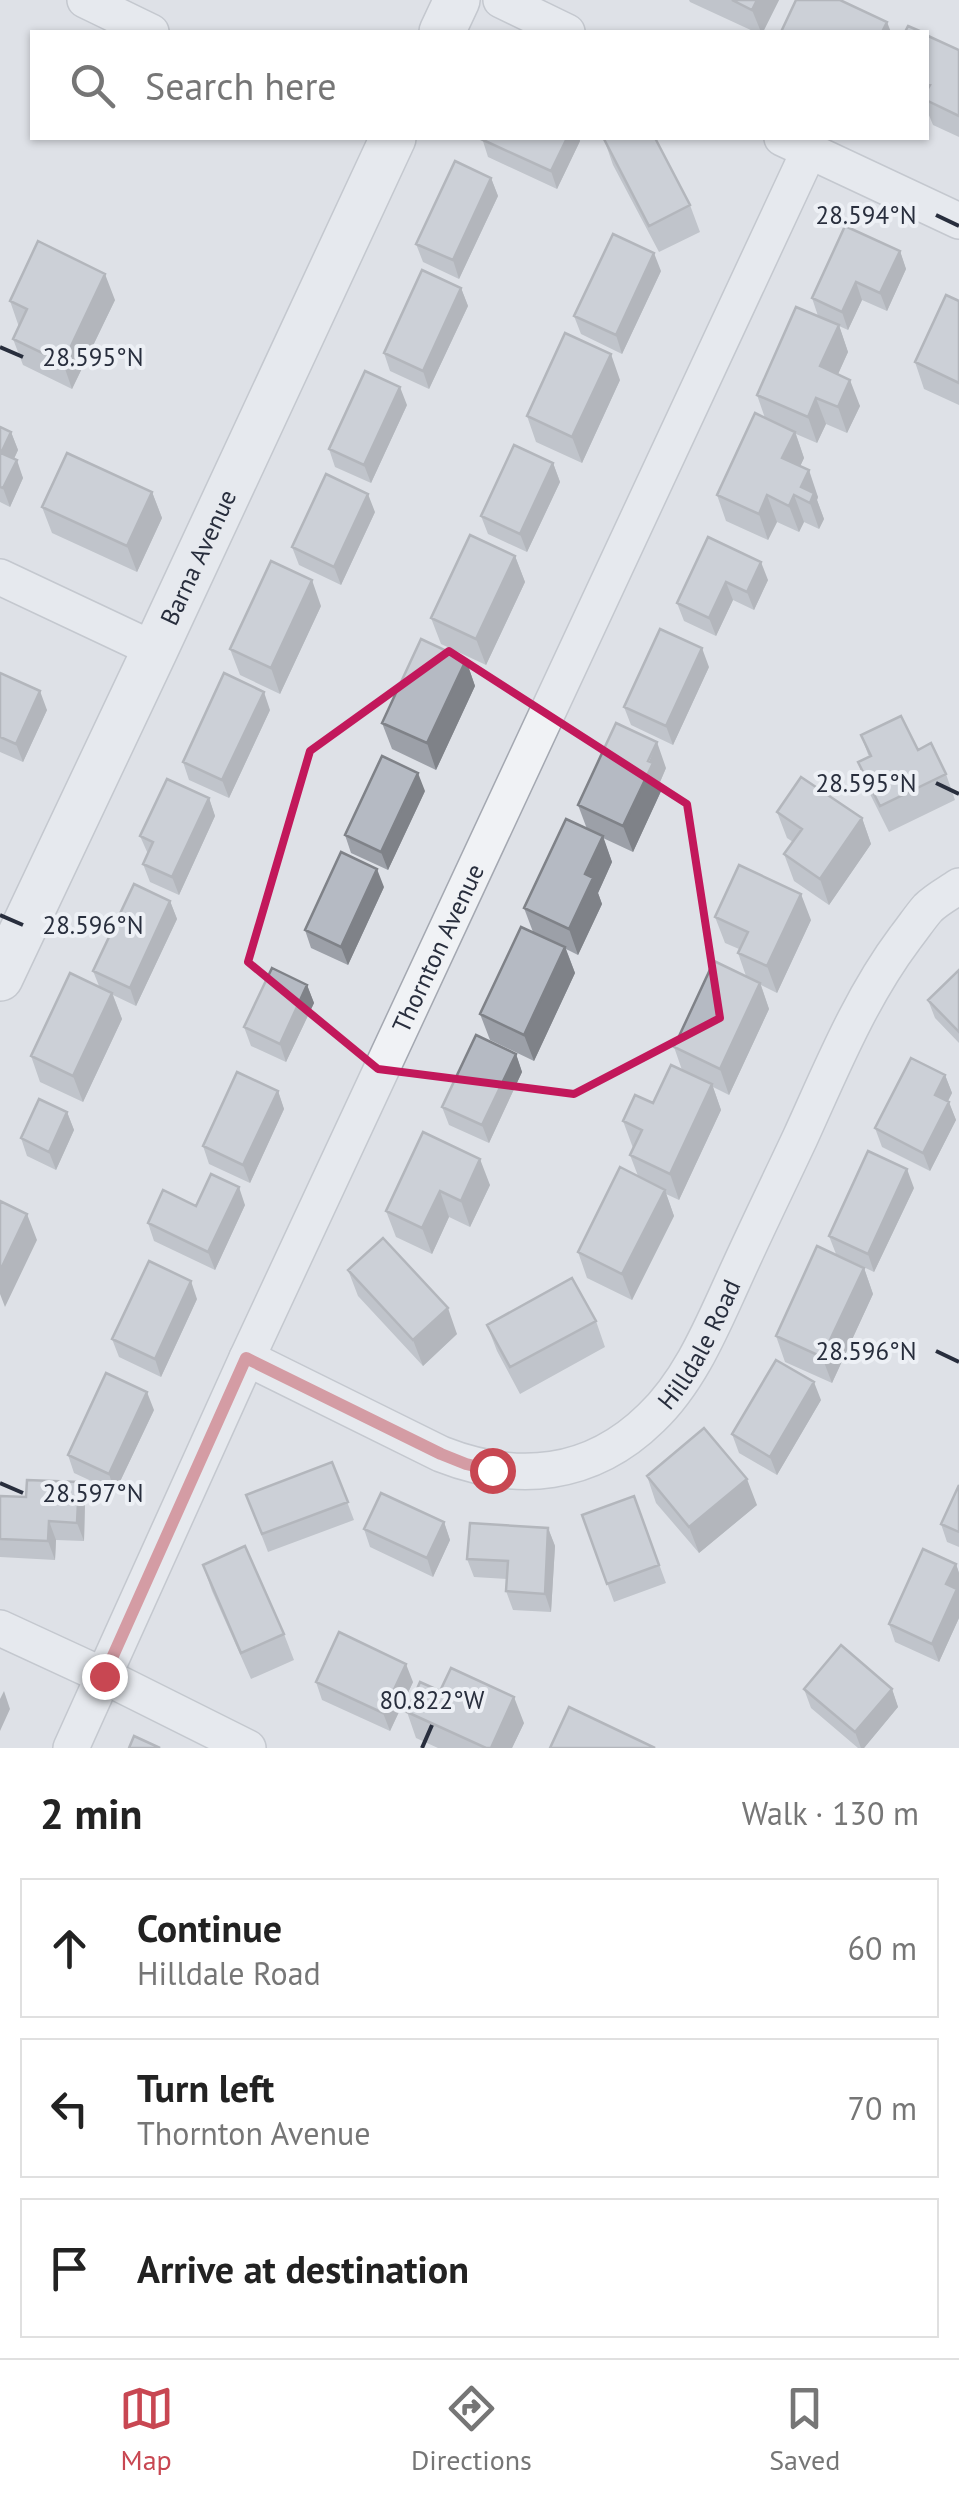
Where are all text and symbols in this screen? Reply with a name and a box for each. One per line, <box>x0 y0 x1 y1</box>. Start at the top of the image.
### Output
search box <box>30 30 929 140</box>
icon: search <box>65 58 120 113</box>
text: Search here <box>145 61 337 110</box>
text: 28.594°N <box>816 199 916 231</box>
text: 28.595°N <box>43 341 143 373</box>
street label: Barna Avenue <box>153 485 243 630</box>
text: 28.595°N <box>816 767 916 799</box>
street label: Thornton Avenue <box>385 859 491 1038</box>
text: 28.596°N <box>43 909 143 941</box>
street label: Hilldale Road <box>650 1274 748 1416</box>
text: 28.596°N <box>816 1335 916 1367</box>
route start <box>470 1448 516 1494</box>
text: 28.597°N <box>43 1477 143 1509</box>
route end <box>82 1654 128 1700</box>
text: 80.822°W <box>380 1684 485 1716</box>
text: 2 min <box>40 1786 142 1841</box>
text: Walk · 130 m <box>742 1792 919 1834</box>
text: Continue <box>137 1903 282 1952</box>
icon: ahead <box>42 1921 97 1976</box>
text: 60 m <box>848 1927 917 1969</box>
text: Hilldale Road <box>137 1952 321 1994</box>
text: Turn left <box>137 2063 274 2112</box>
icon: left <box>42 2081 97 2136</box>
text: 70 m <box>848 2087 917 2129</box>
text: Thornton Avenue <box>137 2112 370 2154</box>
icon: arrive <box>42 2241 97 2296</box>
text: Arrive at destination <box>137 2244 469 2293</box>
tab: Map <box>119 2381 174 2478</box>
tab: Directions <box>411 2381 532 2478</box>
tab: Saved <box>769 2381 840 2478</box>

